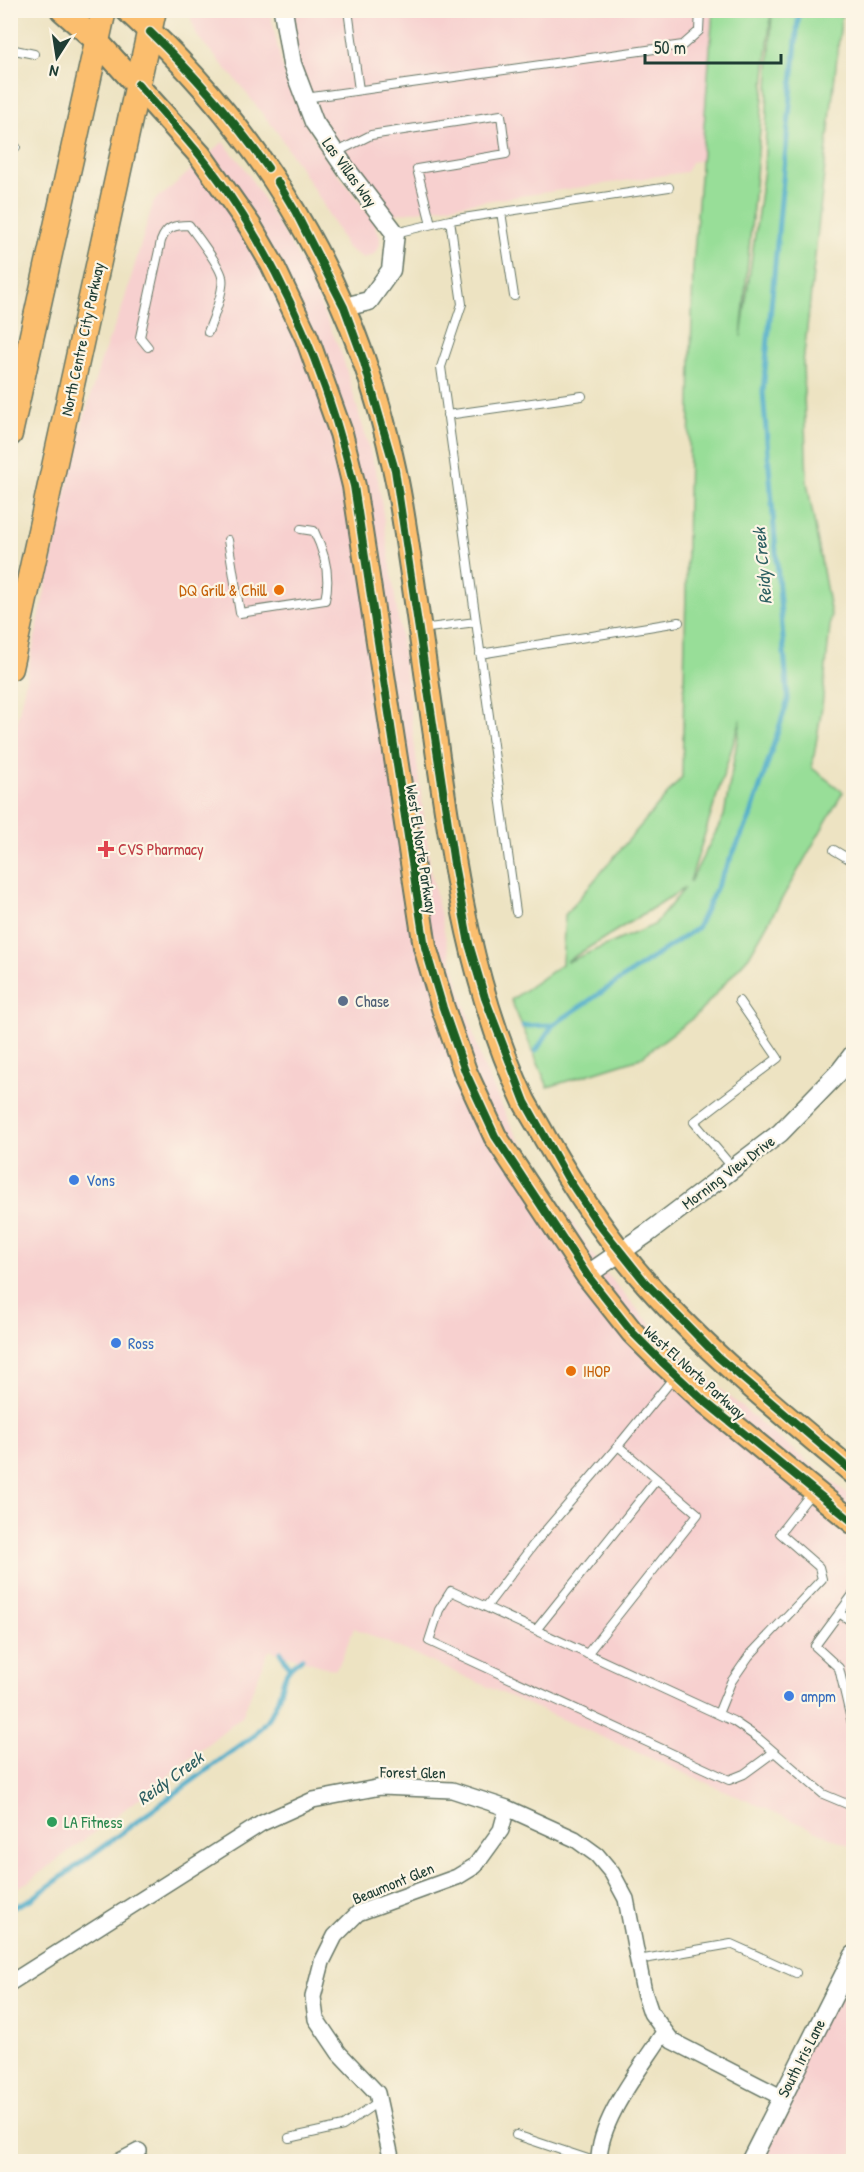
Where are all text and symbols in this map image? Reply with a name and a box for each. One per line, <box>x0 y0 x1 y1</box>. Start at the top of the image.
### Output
north arrow <box>27 27 87 87</box>
scale bar <box>645 27 782 65</box>
text: 50 m <box>654 35 686 60</box>
text: N <box>47 60 60 83</box>
street label: Las Villas Way <box>317 133 383 211</box>
street label: North Centre City Parkway <box>55 260 109 418</box>
water label: Reidy Creek <box>746 525 778 605</box>
place label: DQ Grill & Chill <box>179 579 267 601</box>
marker: DQ Grill & Chill <box>272 583 286 597</box>
street label: West El Norte Parkway <box>401 783 443 915</box>
place label: CVS Pharmacy <box>118 838 204 860</box>
marker: CVS Pharmacy <box>99 842 113 856</box>
place label: Chase <box>355 990 390 1012</box>
marker: Chase <box>336 994 350 1008</box>
street label: Morning View Drive <box>677 1129 779 1214</box>
place label: Vons <box>86 1169 115 1191</box>
marker: Vons <box>67 1173 81 1187</box>
street label: West El Norte Parkway <box>639 1320 751 1424</box>
place label: Ross <box>128 1332 154 1354</box>
marker: Ross <box>109 1336 123 1350</box>
place label: IHOP <box>583 1360 611 1382</box>
marker: IHOP <box>564 1364 578 1378</box>
place label: ampm <box>801 1685 836 1707</box>
marker: ampm <box>782 1689 796 1703</box>
water label: Reidy Creek <box>132 1744 210 1811</box>
street label: Forest Glen <box>379 1760 446 1784</box>
place label: LA Fitness <box>64 1811 122 1833</box>
marker: LA Fitness <box>45 1815 59 1829</box>
street label: Beaumont Glen <box>349 1857 437 1909</box>
street label: South Iris Lane <box>772 2014 830 2101</box>

